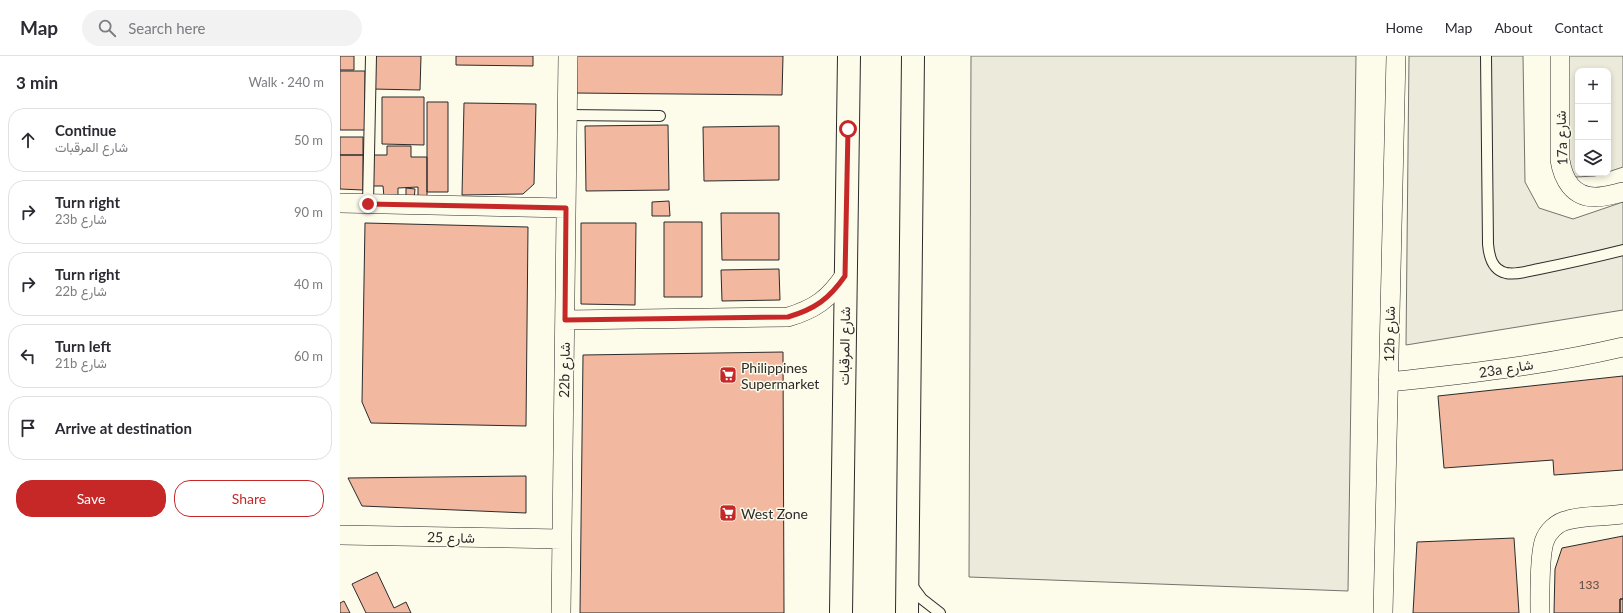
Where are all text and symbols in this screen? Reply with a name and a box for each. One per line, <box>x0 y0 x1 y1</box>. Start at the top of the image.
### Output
search box <box>82 10 362 46</box>
text: Map <box>20 16 58 39</box>
icon: search <box>96 17 118 39</box>
text: Search here <box>128 19 206 37</box>
text: Home <box>1385 19 1423 36</box>
text: Map <box>1445 19 1472 36</box>
text: About <box>1494 19 1532 36</box>
text: Contact <box>1554 19 1603 36</box>
map controls <box>1575 68 1611 176</box>
button: + <box>1575 68 1611 104</box>
text: 3 min <box>16 72 58 93</box>
text: Walk · 240 m <box>248 74 324 90</box>
button: − <box>1575 104 1611 140</box>
street label: 17a شارع <box>1552 110 1573 166</box>
route start <box>839 120 857 138</box>
text: Continue <box>55 121 116 139</box>
icon: ahead <box>17 129 39 151</box>
text: 50 m <box>294 132 323 148</box>
text: شارع المرقبات <box>55 139 128 155</box>
button: layers <box>1575 140 1611 176</box>
text: Turn right <box>55 193 120 211</box>
route end <box>359 195 377 213</box>
icon: right <box>17 201 39 223</box>
text: 90 m <box>294 204 323 220</box>
text: 23b شارع <box>55 211 107 227</box>
text: Turn right <box>55 265 120 283</box>
icon: right <box>17 273 39 295</box>
text: 40 m <box>294 276 323 292</box>
text: 22b شارع <box>55 283 107 299</box>
street label: 12b شارع <box>1380 306 1401 362</box>
street label: شارع المرقبات <box>835 307 856 386</box>
text: Turn left <box>55 337 111 355</box>
street label: 22b شارع <box>555 342 576 398</box>
icon: left <box>17 345 39 367</box>
text: 60 m <box>294 348 323 364</box>
text: 21b شارع <box>55 355 107 371</box>
street label: 23a شارع <box>1478 355 1535 384</box>
place label: Philippines Supermarket <box>741 359 819 392</box>
supermarket icon: Philippines Supermarket <box>718 365 738 385</box>
icon: arrive <box>17 417 39 439</box>
text: Arrive at destination <box>55 419 192 437</box>
button: Save <box>16 480 166 517</box>
button: Share <box>174 480 324 517</box>
supermarket icon: West Zone <box>718 503 738 523</box>
place label: West Zone <box>741 505 808 522</box>
street label: شارع 25 <box>427 528 475 549</box>
house number: 133 <box>1579 577 1599 592</box>

